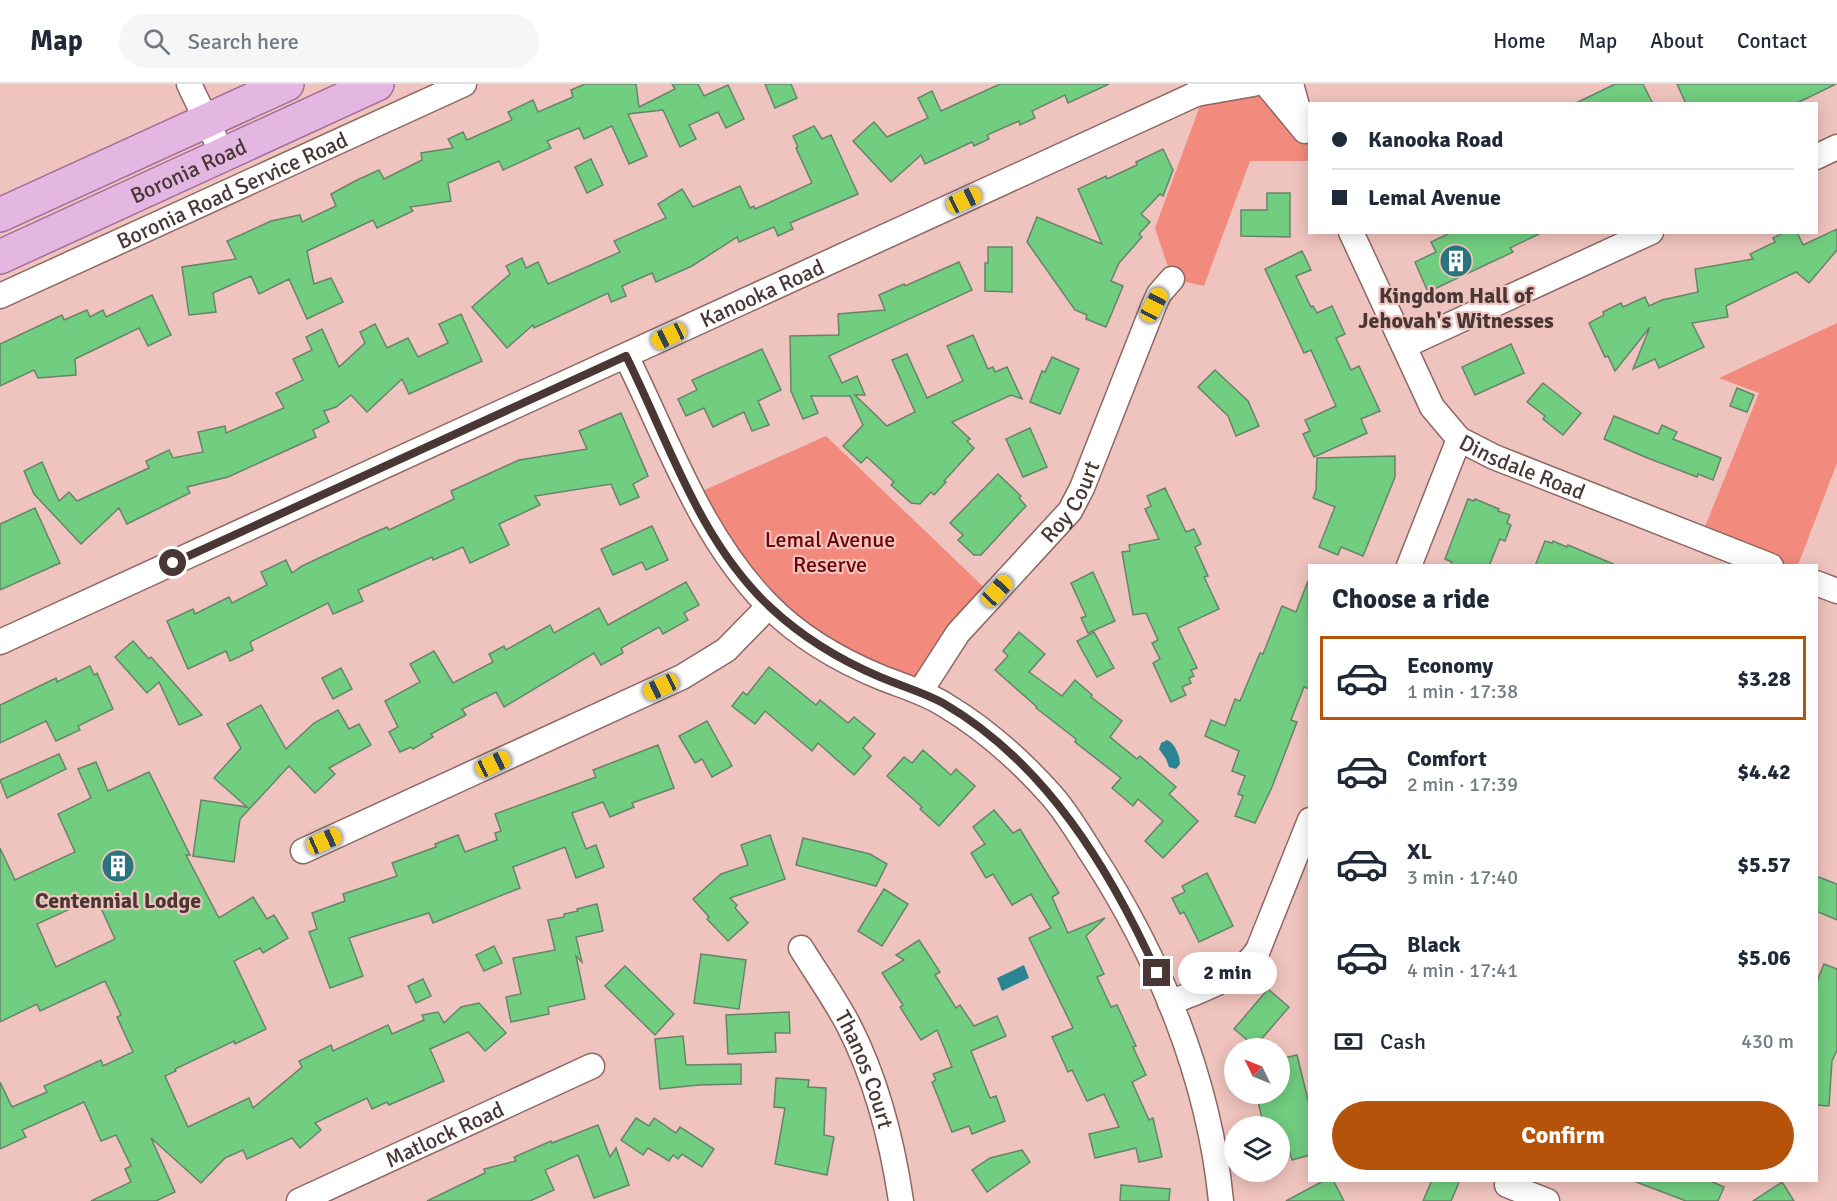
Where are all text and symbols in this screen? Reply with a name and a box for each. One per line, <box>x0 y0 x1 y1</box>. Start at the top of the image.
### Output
search box <box>119 14 539 68</box>
text: Map <box>30 24 83 58</box>
icon: search <box>140 25 173 58</box>
text: Search here <box>188 28 299 55</box>
text: Home <box>1493 28 1546 54</box>
text: Map <box>1579 28 1617 54</box>
text: About <box>1650 28 1704 54</box>
text: Contact <box>1737 28 1807 54</box>
street label: Boronia Road Service Road <box>112 126 352 255</box>
text: Kanooka Road <box>1368 126 1503 153</box>
street label: Boronia Road <box>126 133 251 209</box>
car <box>944 184 984 216</box>
text: Lemal Avenue <box>1368 184 1501 211</box>
building icon: Kingdom Hall of Jehovah's Witnesses <box>1438 243 1474 279</box>
street label: Kanooka Road <box>696 253 828 333</box>
place label: Kingdom Hall of Jehovah's Witnesses <box>1358 282 1554 334</box>
car <box>1138 285 1170 325</box>
car <box>649 320 689 352</box>
street label: Dinsdale Road <box>1455 429 1589 506</box>
street label: Roy Court <box>1035 457 1105 548</box>
park label: Lemal Avenue Reserve <box>765 526 895 578</box>
route start <box>159 549 186 576</box>
car <box>978 572 1016 610</box>
text: Choose a ride <box>1332 583 1490 616</box>
icon: car <box>1335 651 1389 705</box>
text: Economy <box>1407 652 1493 679</box>
text: $3.28 <box>1737 665 1791 692</box>
car <box>641 671 681 703</box>
text: 1 min · 17:38 <box>1407 679 1518 704</box>
icon: car <box>1335 744 1389 798</box>
text: Comfort <box>1407 745 1487 772</box>
car <box>473 748 513 780</box>
text: $4.42 <box>1737 758 1791 785</box>
text: 2 min · 17:39 <box>1407 772 1518 797</box>
car <box>304 825 344 857</box>
icon: car <box>1335 837 1389 891</box>
text: XL <box>1407 838 1432 865</box>
building icon: Centennial Lodge <box>100 848 136 884</box>
text: $5.57 <box>1737 851 1791 878</box>
text: 3 min · 17:40 <box>1407 865 1518 890</box>
place label: Centennial Lodge <box>35 887 201 914</box>
icon: car <box>1335 930 1389 984</box>
text: Black <box>1407 931 1461 958</box>
text: $5.06 <box>1737 944 1791 971</box>
callout: 2 min <box>1178 952 1277 994</box>
text: 4 min · 17:41 <box>1407 958 1518 983</box>
route end <box>1143 959 1170 986</box>
text: 2 min <box>1203 960 1252 985</box>
street label: Thanos Court <box>829 1006 899 1132</box>
icon: cash <box>1332 1025 1365 1058</box>
text: Cash <box>1380 1028 1426 1055</box>
text: 430 m <box>1741 1029 1794 1054</box>
north arrow <box>1224 1038 1290 1104</box>
map controls <box>1224 1038 1290 1182</box>
street label: Matlock Road <box>381 1096 508 1173</box>
button: Confirm <box>1332 1101 1794 1170</box>
button: layers <box>1224 1116 1290 1182</box>

